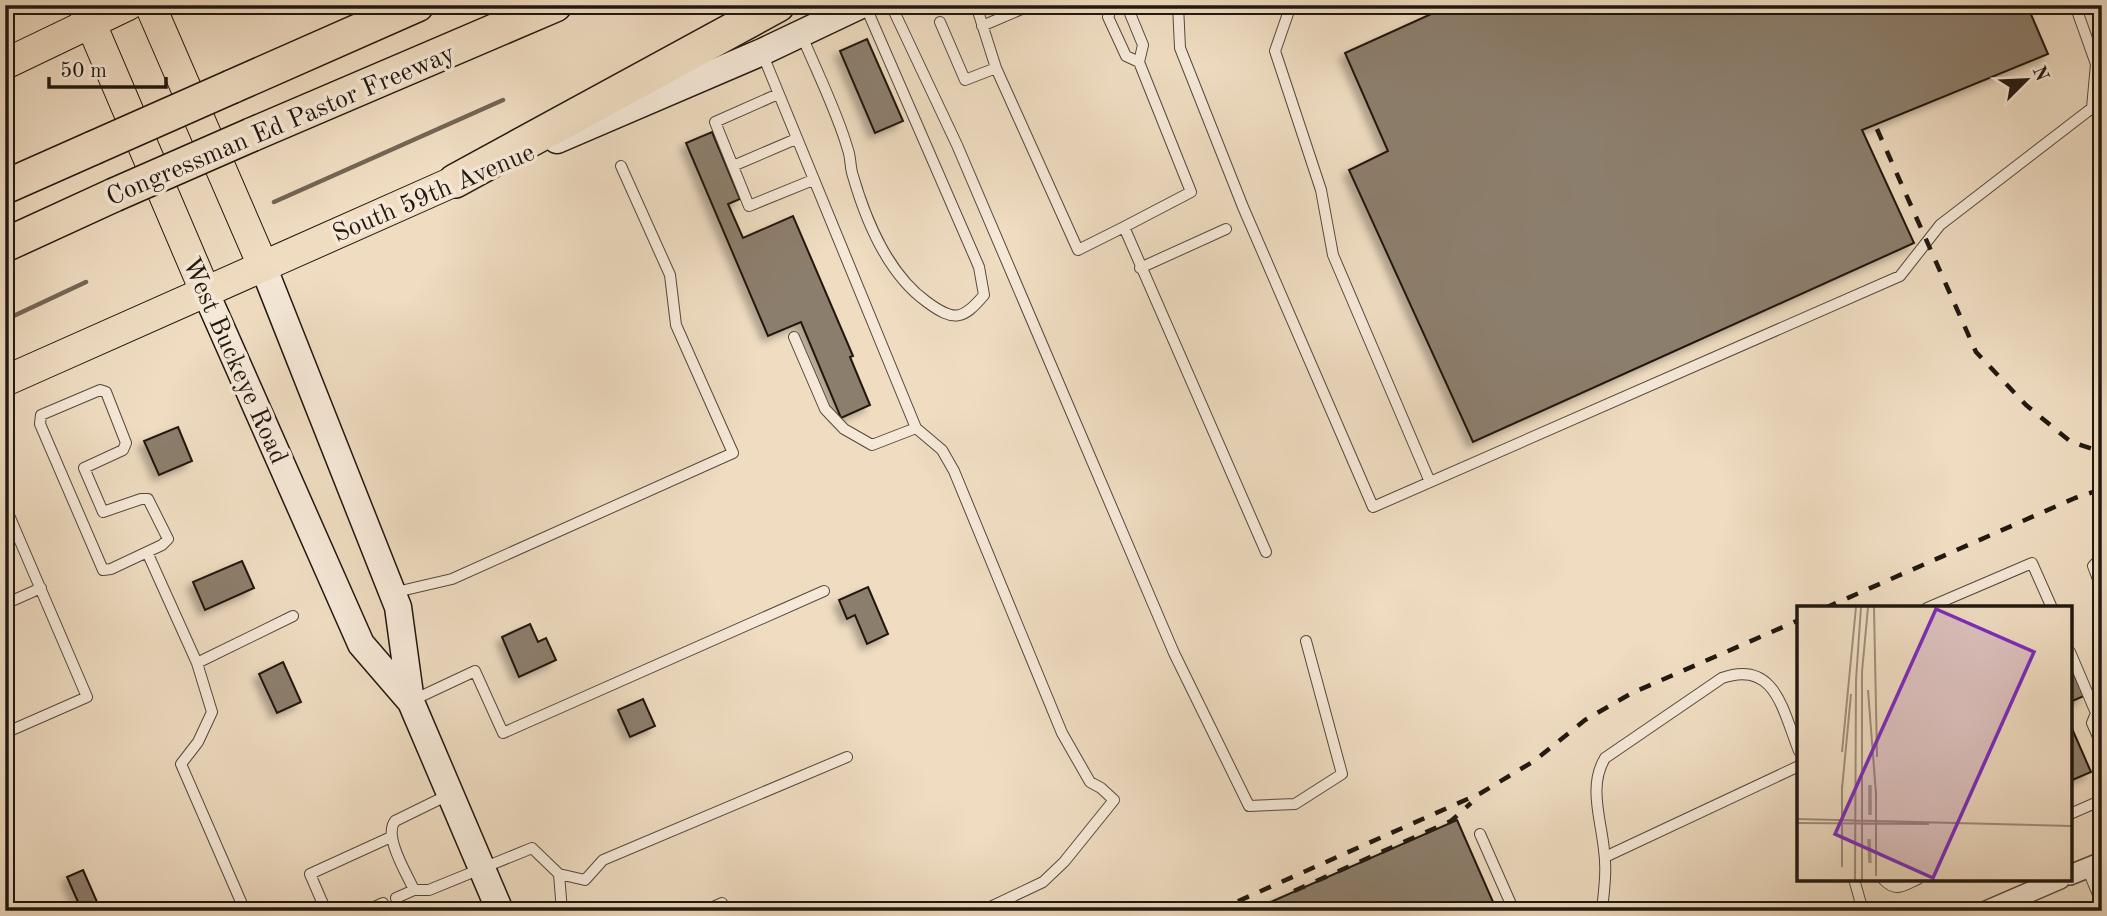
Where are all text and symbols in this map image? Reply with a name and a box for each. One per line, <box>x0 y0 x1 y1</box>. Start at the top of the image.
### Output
street label: Congressman Ed Pastor Freeway <box>103 40 459 211</box>
scale bar <box>49 46 166 90</box>
north arrow <box>1992 46 2062 116</box>
text: 50 m <box>60 61 107 82</box>
text: N <box>2028 64 2051 85</box>
street label: South 59th Avenue <box>329 140 539 248</box>
street label: West Buckeye Road <box>177 254 291 468</box>
inset map <box>1797 606 2072 881</box>

